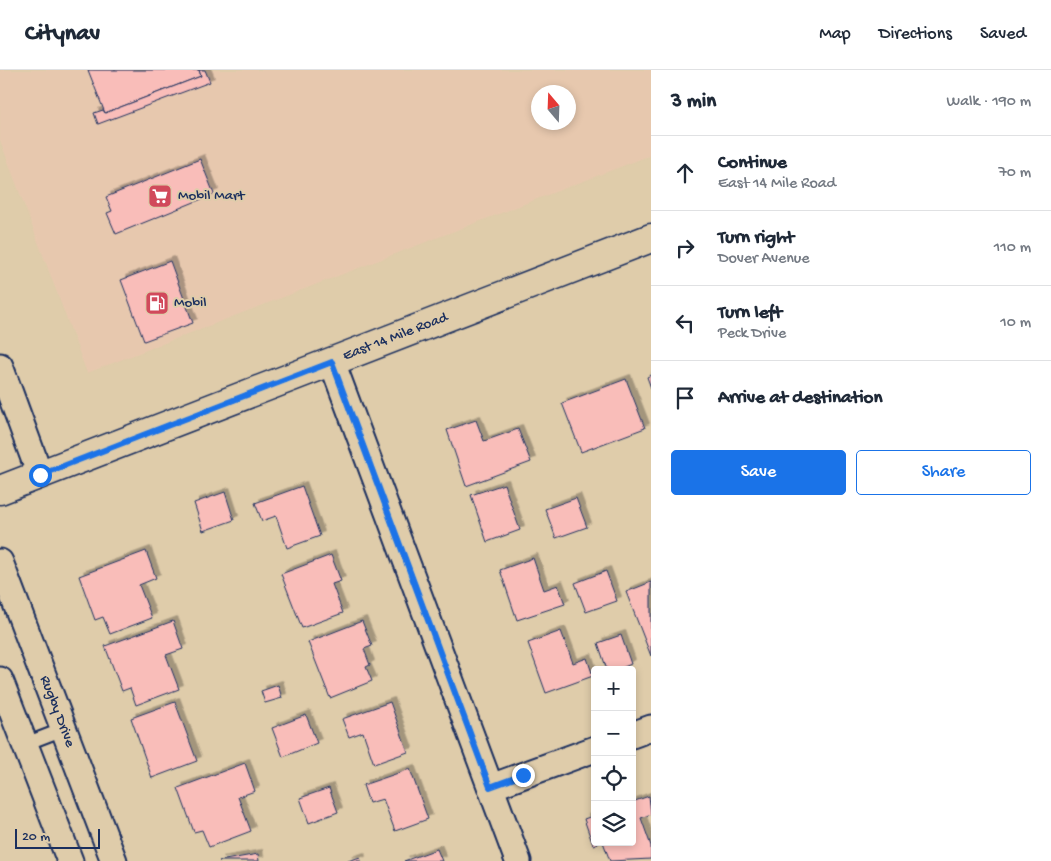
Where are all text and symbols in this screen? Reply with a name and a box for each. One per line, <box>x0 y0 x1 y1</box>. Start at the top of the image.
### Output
text: Citynav <box>25 20 100 49</box>
text: Map <box>819 24 851 45</box>
text: Directions <box>879 24 952 45</box>
text: Saved <box>980 24 1026 45</box>
north arrow <box>531 85 576 130</box>
text: 3 min <box>671 90 716 115</box>
text: Walk · 190 m <box>947 93 1031 112</box>
text: Continue <box>718 152 787 175</box>
icon: ahead <box>671 159 699 187</box>
text: 70 m <box>998 164 1031 183</box>
text: East 14 Mile Road <box>718 175 836 194</box>
supermarket icon: Mobil Mart <box>147 183 173 209</box>
place label: Mobil Mart <box>178 187 246 205</box>
text: Turn right <box>718 227 794 250</box>
icon: right <box>671 234 699 262</box>
text: 110 m <box>994 239 1031 258</box>
text: Dover Avenue <box>718 250 810 269</box>
fuel station icon: Mobil <box>144 290 170 316</box>
place label: Mobil <box>174 294 207 312</box>
text: Turn left <box>718 302 782 325</box>
street label: East 14 Mile Road <box>341 308 451 365</box>
icon: left <box>671 309 699 337</box>
text: 10 m <box>1000 314 1031 333</box>
text: Peck Drive <box>718 325 786 344</box>
icon: arrive <box>671 384 699 412</box>
text: Arrive at destination <box>718 387 882 410</box>
button: Save <box>671 450 846 495</box>
button: Share <box>856 450 1031 495</box>
route start <box>29 464 52 487</box>
map controls <box>591 666 636 846</box>
button: + <box>591 666 636 711</box>
street label: Rugby Drive <box>35 673 79 750</box>
button: − <box>591 711 636 756</box>
button: locate <box>591 756 636 801</box>
route end <box>512 764 535 787</box>
button: layers <box>591 801 636 846</box>
scale bar <box>15 826 100 849</box>
text: 20 m <box>22 829 50 846</box>

